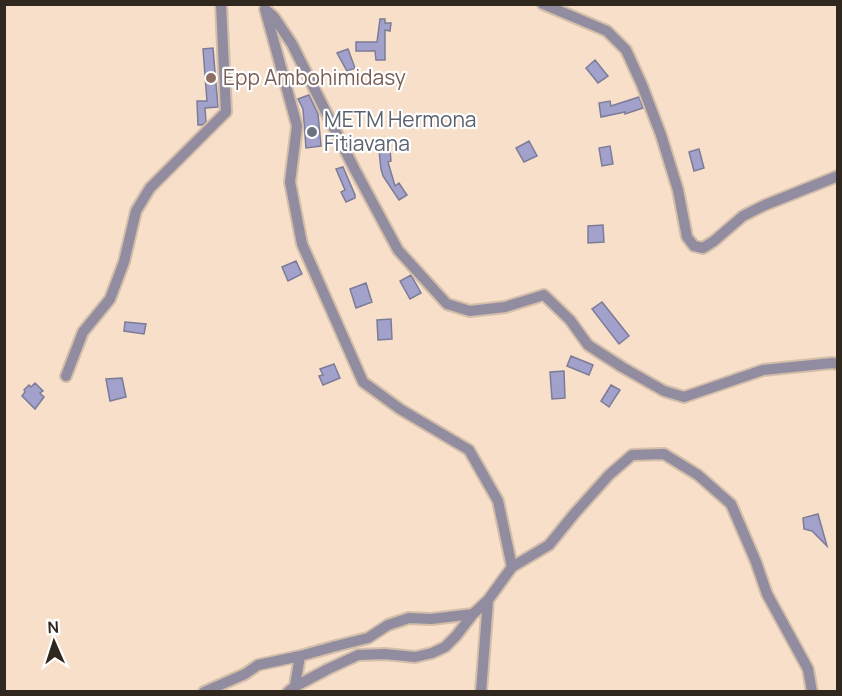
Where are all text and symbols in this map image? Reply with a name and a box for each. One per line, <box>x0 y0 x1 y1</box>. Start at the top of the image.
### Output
place label: Epp Ambohimidasy <box>223 63 406 91</box>
marker: Epp Ambohimidasy <box>204 71 218 85</box>
place label: METM Hermona Fitiavana <box>324 105 477 157</box>
marker: METM Hermona Fitiavana <box>305 125 319 139</box>
north arrow <box>24 612 84 672</box>
text: N <box>47 616 60 638</box>

